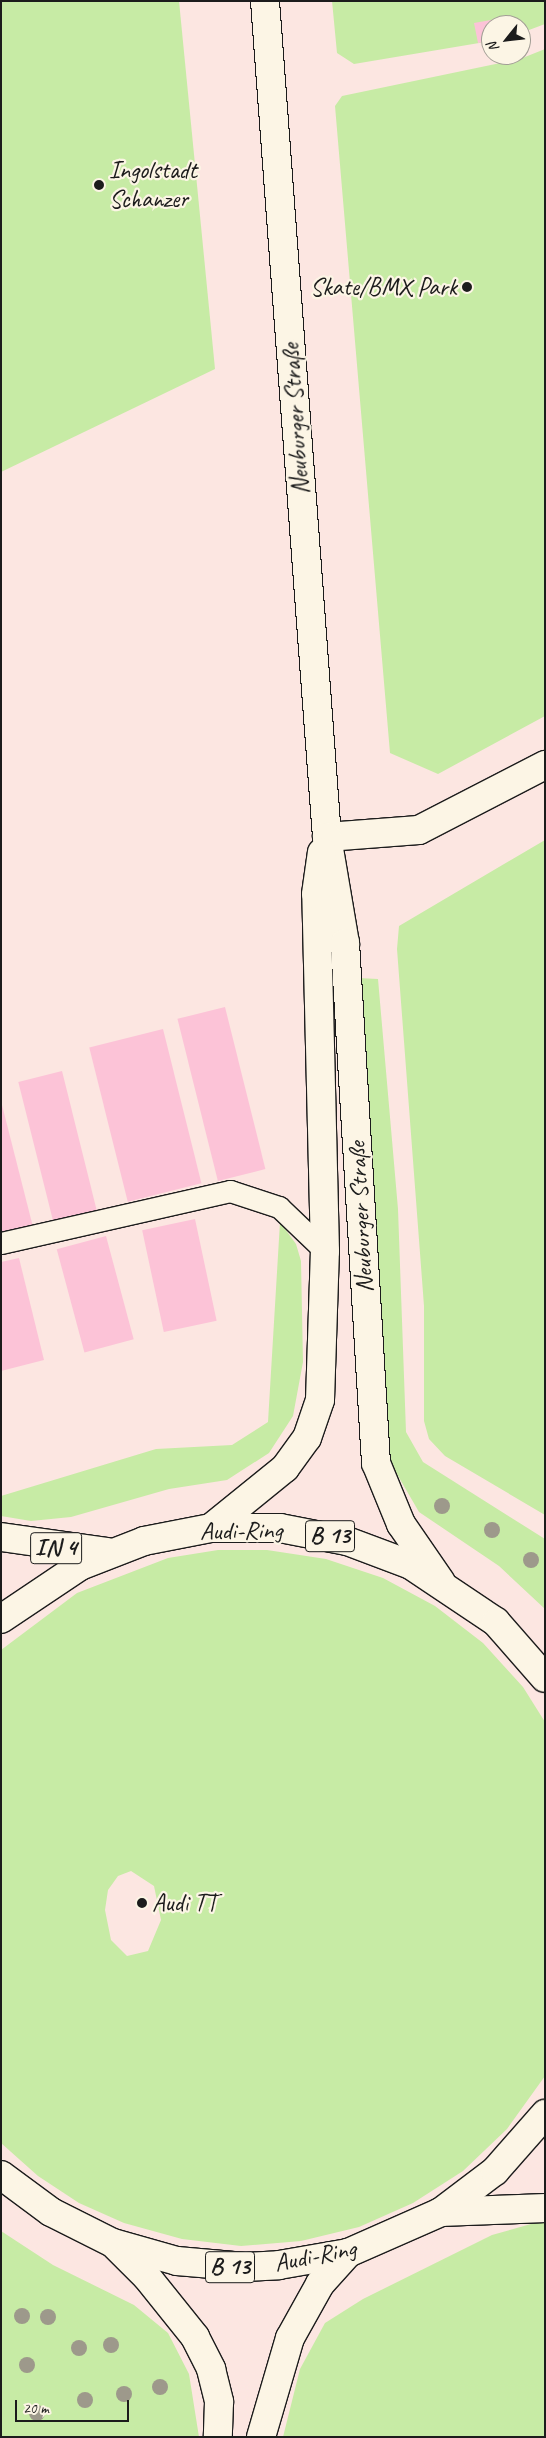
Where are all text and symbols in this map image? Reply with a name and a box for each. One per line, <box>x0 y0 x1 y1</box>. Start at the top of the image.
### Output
north arrow <box>481 15 531 65</box>
text: N <box>484 39 503 55</box>
place label: Ingolstadt Schanzer <box>109 156 197 215</box>
marker: Ingolstadt Schanzer <box>93 179 105 191</box>
place label: Skate/BMX Park <box>310 272 457 302</box>
marker: Skate/BMX Park <box>461 281 473 293</box>
street label: Neuburger Straße <box>276 342 316 496</box>
street label: Neuburger Straße <box>342 1140 380 1294</box>
road number: B 13 <box>305 1514 355 1558</box>
street label: Audi-Ring <box>200 1515 282 1547</box>
road number: IN 4 <box>30 1526 82 1570</box>
place label: Audi TT <box>152 1888 217 1918</box>
marker: Audi TT <box>136 1897 148 1909</box>
street label: Audi-Ring <box>272 2233 358 2279</box>
road number: B 13 <box>205 2246 255 2288</box>
scale bar <box>18 2390 131 2422</box>
text: 20 m <box>23 2399 49 2418</box>

